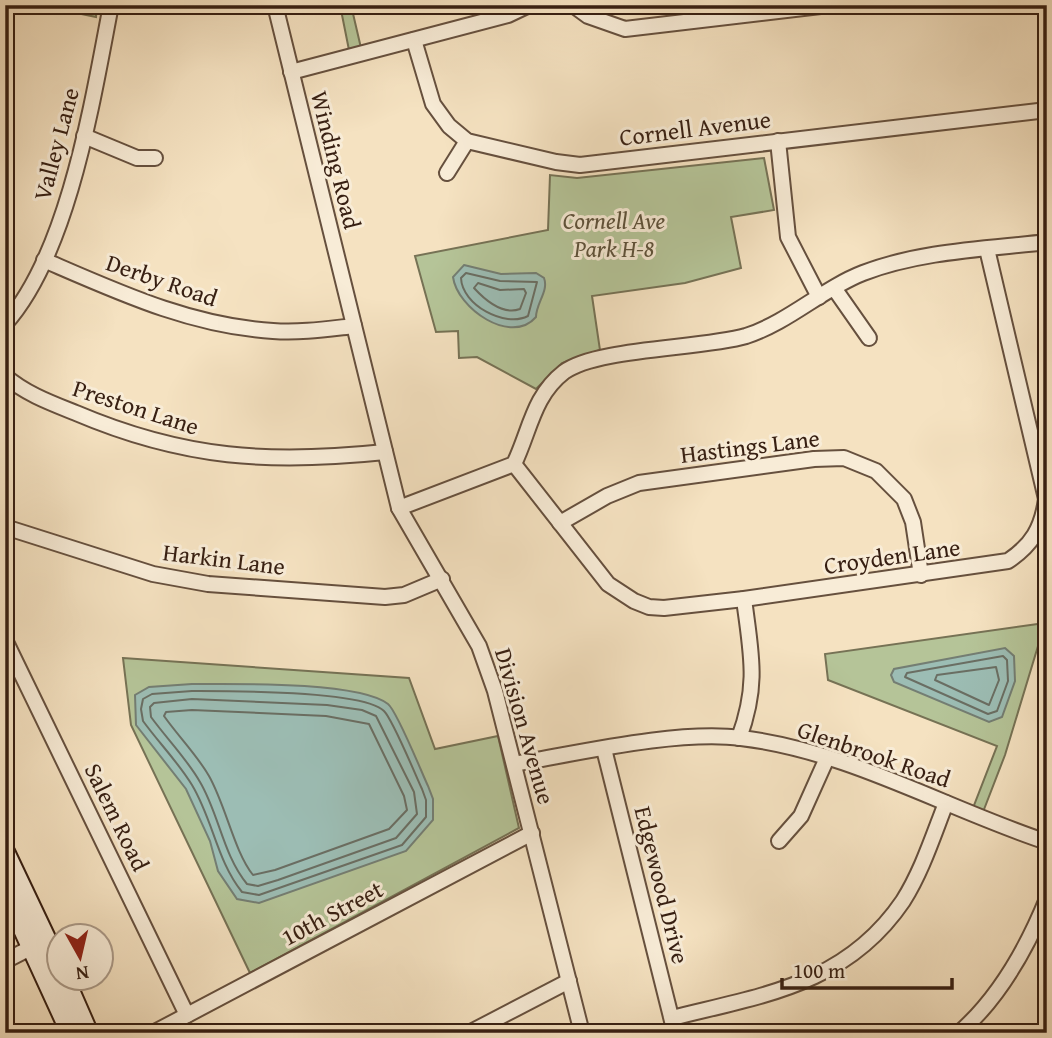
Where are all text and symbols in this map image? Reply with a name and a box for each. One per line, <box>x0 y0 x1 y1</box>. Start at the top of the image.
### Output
street label: Valley Lane <box>24 84 88 204</box>
street label: Winding Road <box>302 87 370 233</box>
street label: Cornell Avenue <box>617 101 773 155</box>
park label: Cornell Ave Park H-8 <box>563 203 666 266</box>
street label: Derby Road <box>102 245 223 315</box>
street label: Preston Lane <box>69 370 203 444</box>
street label: Hastings Lane <box>678 420 822 472</box>
street label: Croyden Lane <box>822 529 962 583</box>
street label: Harkin Lane <box>161 534 287 584</box>
street label: Division Avenue <box>486 644 564 808</box>
street label: Glenbrook Road <box>793 711 955 797</box>
street label: Salem Road <box>76 757 158 877</box>
street label: Edgewood Drive <box>626 803 698 967</box>
street label: 10th Street <box>275 871 390 955</box>
north arrow <box>46 922 116 992</box>
scale bar <box>782 947 952 991</box>
text: 100 m <box>793 955 845 986</box>
text: N <box>74 959 91 989</box>

